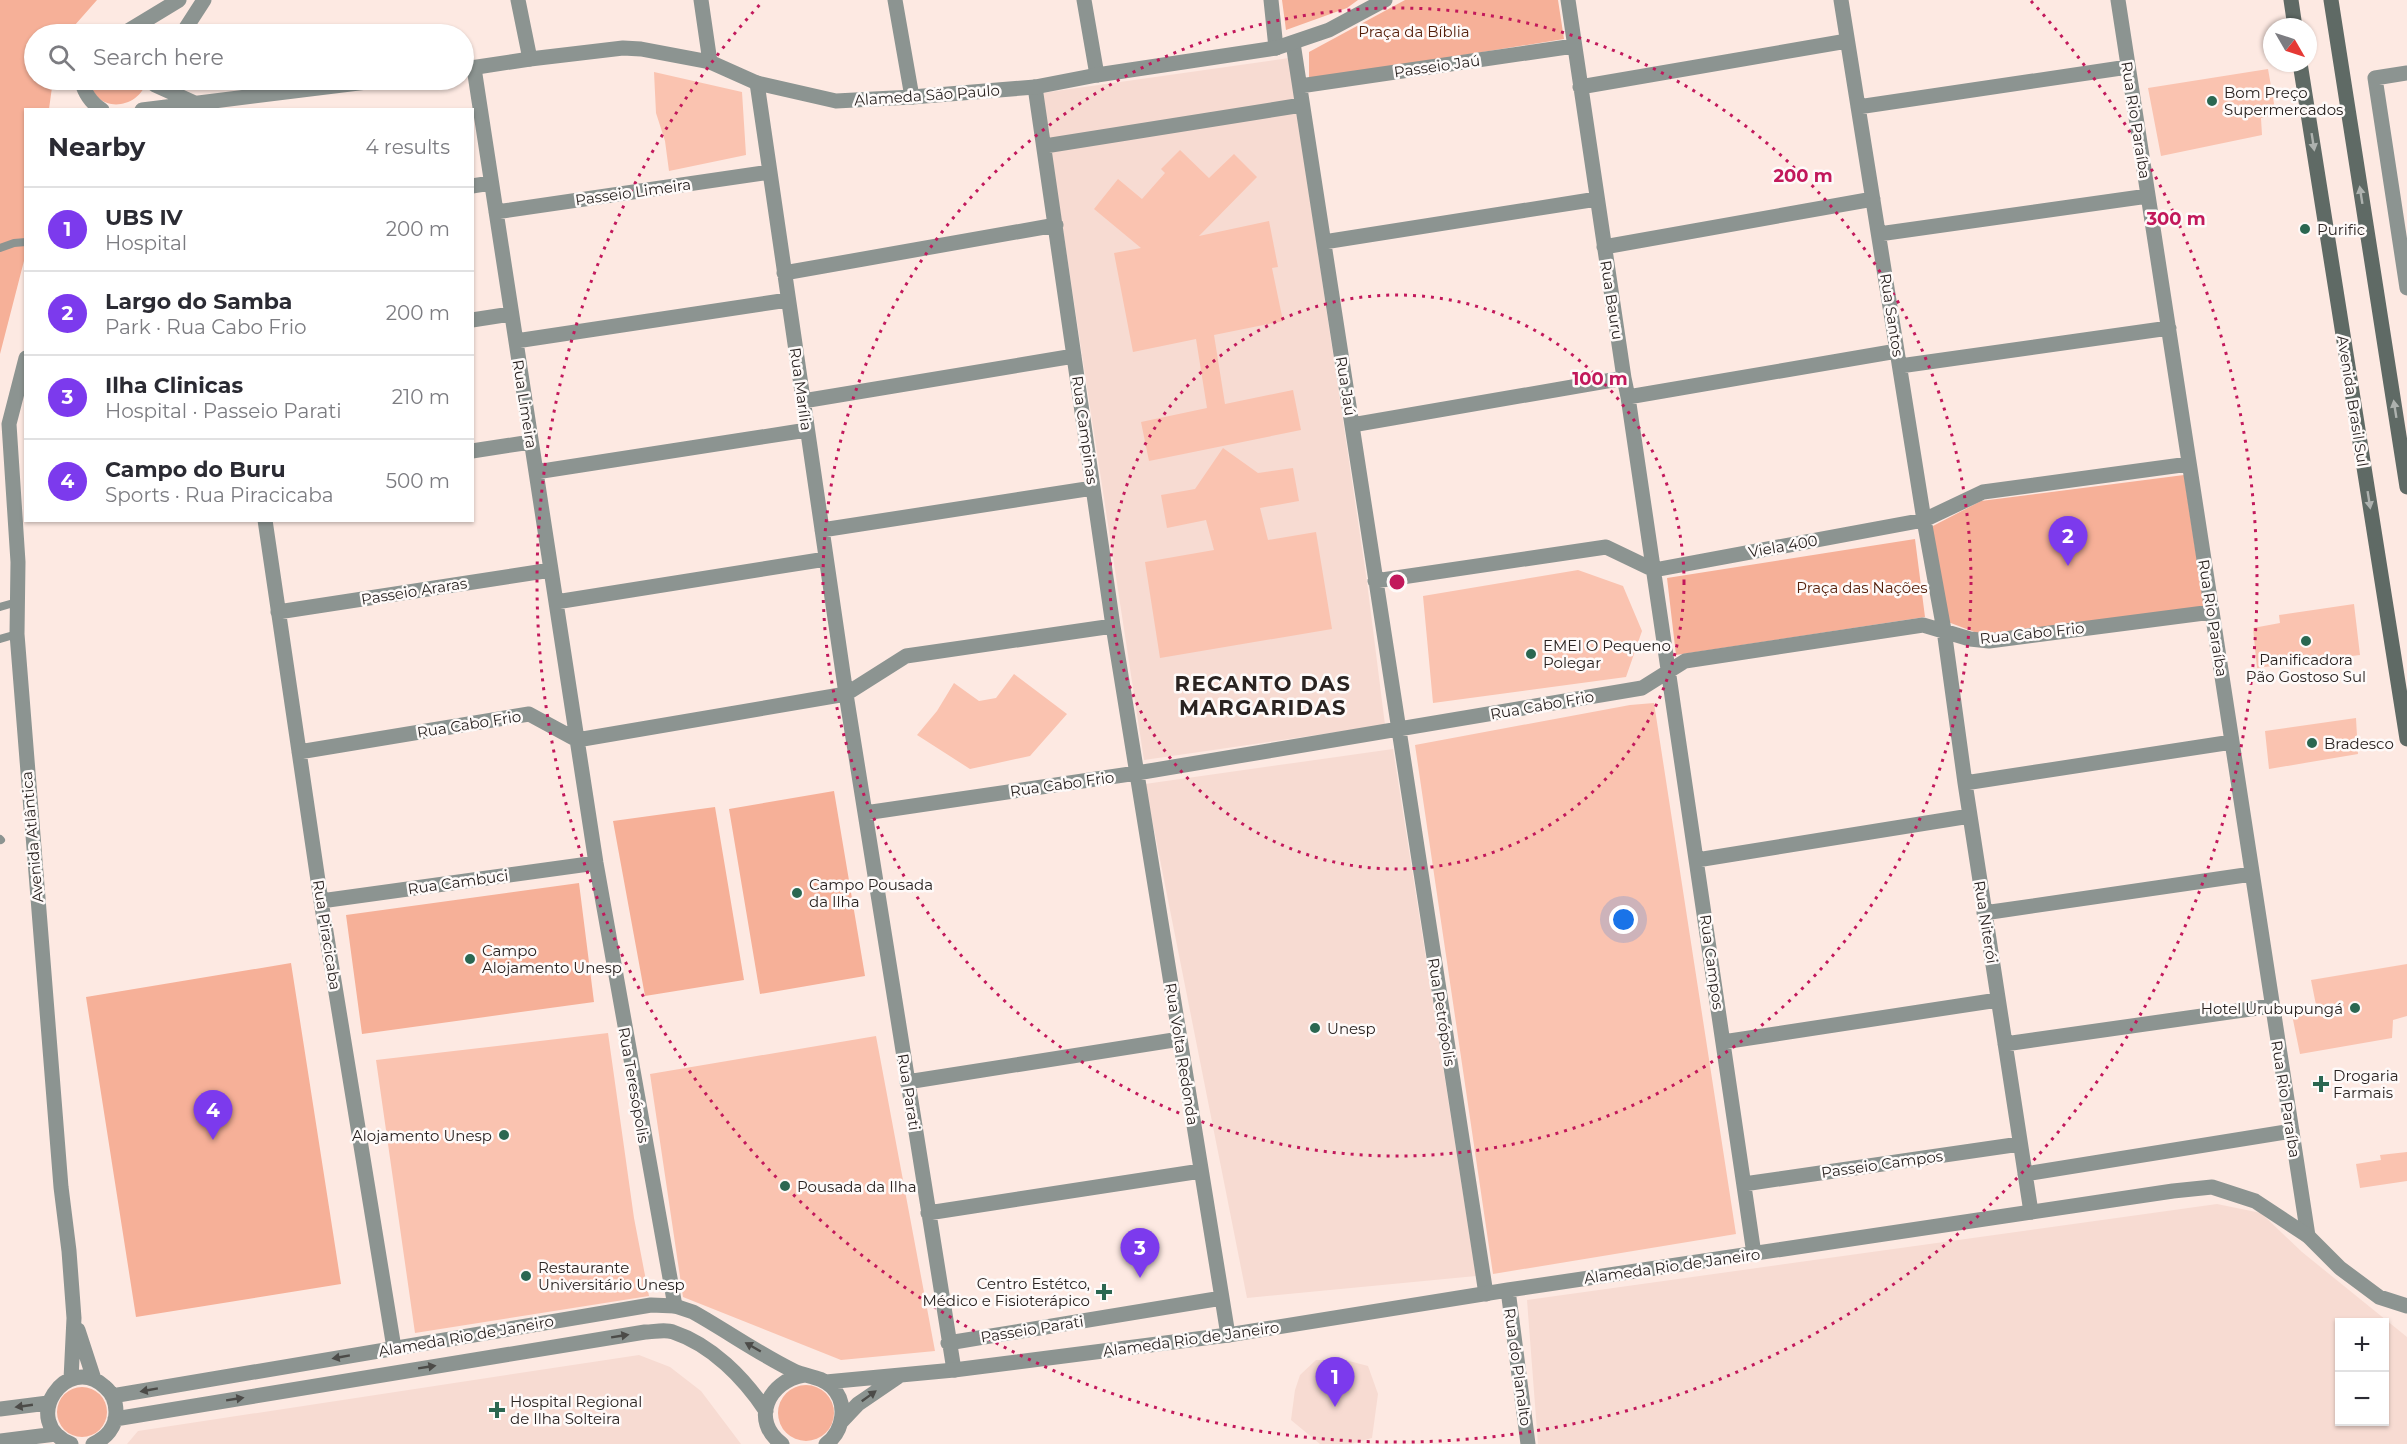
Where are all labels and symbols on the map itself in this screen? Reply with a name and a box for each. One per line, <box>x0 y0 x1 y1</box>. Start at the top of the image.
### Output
north arrow <box>2263 18 2317 72</box>
park label: Praça da Bíblia <box>1358 22 1470 41</box>
street label: Passeio Jaú <box>1393 51 1481 81</box>
street label: Rua Rio Paraíba <box>2117 60 2155 180</box>
street label: Alameda São Paulo <box>854 80 1000 110</box>
place label: Bom Preço Supermercados <box>2224 83 2343 119</box>
marker: Bom Preço Supermercados <box>2205 94 2219 108</box>
one-way arrow <box>2308 132 2317 151</box>
text: 200 m <box>1773 165 1833 187</box>
street label: Passeio Limeira <box>574 174 692 210</box>
one-way arrow <box>2357 186 2366 205</box>
text: 300 m <box>2145 208 2206 230</box>
place label: Purific <box>2317 220 2365 239</box>
marker: Purific <box>2298 222 2312 236</box>
street label: Rua Bauru <box>1596 259 1628 341</box>
street label: Rua Santos <box>1876 272 1908 358</box>
street label: Avenida Brasil Sul <box>2333 334 2373 468</box>
street label: Rua Marília <box>786 346 816 432</box>
street label: Rua Jaú <box>1332 355 1360 417</box>
street label: Rua Limeira <box>509 358 541 450</box>
text: 100 m <box>1572 368 1628 390</box>
street label: Rua Campinas <box>1068 374 1102 486</box>
one-way arrow <box>2390 399 2399 418</box>
one-way arrow <box>2365 491 2374 510</box>
pin: 2 <box>2048 516 2088 566</box>
street label: Viela 400 <box>1747 531 1819 561</box>
street label: Rua Rio Paraíba <box>2194 558 2232 678</box>
centre of rings <box>1387 572 1407 592</box>
street label: Passeio Araras <box>360 573 468 609</box>
park label: Praça das Nações <box>1796 578 1928 597</box>
street label: Rua Cabo Frio <box>1979 618 2085 648</box>
marker: Panificadora Pão Gostoso Sul <box>2299 634 2313 648</box>
place label: EMEI O Pequeno Polegar <box>1543 636 1671 672</box>
marker: EMEI O Pequeno Polegar <box>1524 647 1538 661</box>
place label: Panificadora Pão Gostoso Sul <box>2246 650 2366 686</box>
district label: RECANTO DAS MARGARIDAS <box>1174 671 1352 720</box>
street label: Rua Cabo Frio <box>1489 687 1595 723</box>
street label: Rua Cabo Frio <box>416 706 522 742</box>
place label: Bradesco <box>2324 734 2394 753</box>
marker: Bradesco <box>2305 736 2319 750</box>
street label: Rua Cabo Frio <box>1009 767 1115 801</box>
street label: Avenida Atlântica <box>17 771 47 903</box>
street label: Rua Cambuci <box>406 866 510 898</box>
place label: Campo Pousada da Ilha <box>809 875 933 911</box>
street label: Rua Piracicaba <box>309 878 345 992</box>
street label: Rua Niterói <box>1970 879 2002 965</box>
marker: Campo Pousada da Ilha <box>790 886 804 900</box>
your location <box>1609 905 1638 934</box>
street label: Rua Campos <box>1696 913 1728 1011</box>
place label: Campo Alojamento Unesp <box>482 941 622 977</box>
marker: Campo Alojamento Unesp <box>463 952 477 966</box>
street label: Rua Petrópolis <box>1424 956 1460 1068</box>
street label: Rua Volta Redonda <box>1161 981 1203 1127</box>
place label: Hotel Urubupungá <box>2201 999 2343 1018</box>
marker: Hotel Urubupungá <box>2348 1001 2362 1015</box>
place label: Unesp <box>1327 1019 1376 1038</box>
marker: Unesp <box>1308 1021 1322 1035</box>
street label: Rua Teresópolis <box>614 1026 654 1144</box>
street label: Rua Rio Paraíba <box>2267 1039 2305 1159</box>
street label: Rua Parati <box>894 1052 924 1132</box>
place label: Drogaria Farmais <box>2333 1066 2399 1102</box>
marker: Drogaria Farmais <box>2314 1077 2328 1091</box>
pin: 4 <box>194 1090 232 1140</box>
place label: Alojamento Unesp <box>352 1126 492 1145</box>
marker: Alojamento Unesp <box>497 1128 511 1142</box>
street label: Passeio Campos <box>1820 1146 1944 1182</box>
place label: Pousada da Ilha <box>797 1177 917 1196</box>
marker: Pousada da Ilha <box>778 1179 792 1193</box>
pin: 3 <box>1120 1228 1160 1278</box>
street label: Alameda Rio de Janeiro <box>1583 1244 1761 1288</box>
place label: Restaurante Universitário Unesp <box>538 1258 685 1294</box>
marker: Restaurante Universitário Unesp <box>519 1269 533 1283</box>
place label: Centro Estétco, Médico e Fisioterápico <box>922 1274 1090 1310</box>
marker: Centro Estétco, Médico e Fisioterápico <box>1095 1283 1113 1301</box>
street label: Rua do Planalto <box>1500 1307 1536 1427</box>
street label: Alameda Rio de Janeiro <box>377 1311 555 1361</box>
street label: Passeio Parati <box>979 1311 1085 1347</box>
street label: Alameda Rio de Janeiro <box>1102 1317 1280 1361</box>
one-way arrow <box>610 1331 629 1340</box>
one-way arrow <box>745 1341 761 1352</box>
one-way arrow <box>332 1353 351 1362</box>
pin: 1 <box>1316 1358 1354 1407</box>
one-way arrow <box>418 1363 437 1372</box>
one-way arrow <box>139 1385 158 1394</box>
one-way arrow <box>860 1390 876 1402</box>
place label: Hospital Regional de Ilha Solteira <box>510 1392 642 1428</box>
one-way arrow <box>226 1394 245 1403</box>
marker: Hospital Regional de Ilha Solteira <box>488 1401 506 1419</box>
one-way arrow <box>15 1402 34 1411</box>

